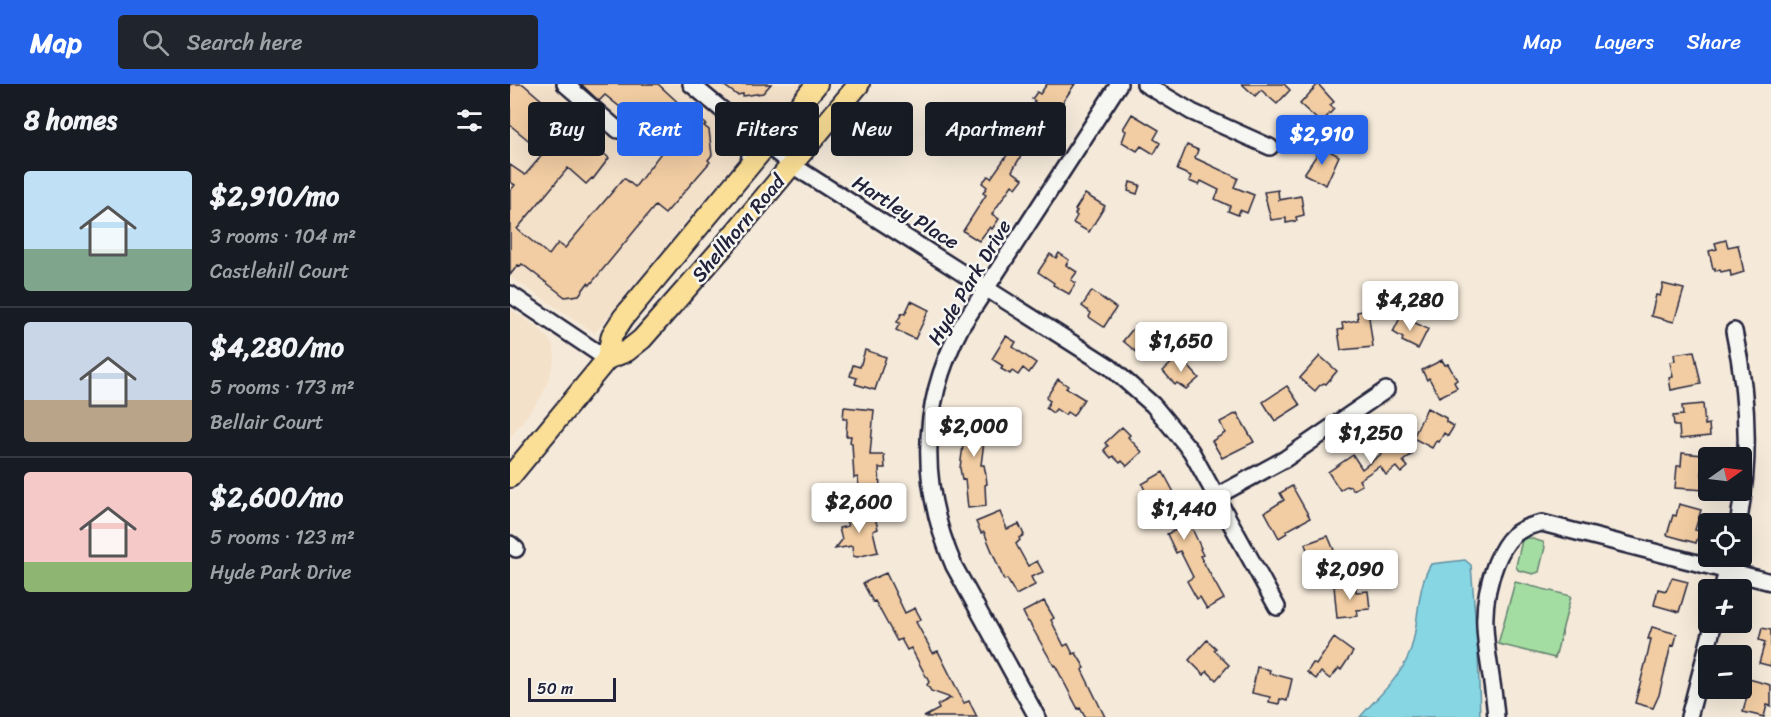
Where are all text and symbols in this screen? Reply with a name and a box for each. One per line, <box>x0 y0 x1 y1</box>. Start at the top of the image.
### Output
search box <box>118 15 538 69</box>
text: Map <box>30 18 82 67</box>
text: Search here <box>187 23 303 62</box>
text: Map <box>1523 23 1562 61</box>
text: Layers <box>1595 23 1654 61</box>
text: Share <box>1687 23 1741 61</box>
icon: search <box>139 26 172 59</box>
text: 8 homes <box>24 97 117 143</box>
chip: Buy <box>528 102 605 156</box>
chip: Rent <box>617 102 703 156</box>
chip: Filters <box>715 102 819 156</box>
chip: New <box>831 102 913 156</box>
chip: Apartment <box>925 102 1066 156</box>
icon: filters <box>453 104 486 137</box>
pin: $2,910 <box>1273 115 1371 166</box>
text: $2,910 <box>1290 117 1354 152</box>
street label: Shellhorn Road <box>682 165 795 290</box>
street label: Hartley Place <box>845 166 966 259</box>
text: $2,910/mo <box>210 173 339 219</box>
icon: home <box>72 195 144 267</box>
street label: Hyde Park Drive <box>918 213 1021 352</box>
text: 3 rooms · 104 m² <box>210 219 356 254</box>
text: Castlehill Court <box>210 254 349 289</box>
pin: $4,280 <box>1361 281 1459 332</box>
text: $4,280 <box>1376 283 1444 318</box>
pin: $1,650 <box>1132 322 1230 373</box>
text: $4,280/mo <box>210 324 344 370</box>
text: $1,650 <box>1149 324 1213 359</box>
icon: home <box>72 346 144 418</box>
text: 5 rooms · 173 m² <box>210 370 355 405</box>
text: Bellair Court <box>210 405 324 440</box>
pin: $2,000 <box>925 407 1023 458</box>
text: $2,000 <box>940 409 1008 444</box>
pin: $1,250 <box>1322 414 1420 465</box>
text: $1,250 <box>1339 416 1403 451</box>
north arrow <box>1698 447 1752 501</box>
map controls <box>1698 447 1752 699</box>
text: $2,600/mo <box>210 474 343 520</box>
pin: $2,600 <box>810 483 908 534</box>
text: $2,600 <box>825 485 893 520</box>
pin: $1,440 <box>1135 490 1233 541</box>
text: $1,440 <box>1151 492 1217 527</box>
icon: home <box>72 496 144 568</box>
button: locate <box>1698 513 1752 567</box>
text: 5 rooms · 123 m² <box>210 520 355 555</box>
pin: $2,090 <box>1301 550 1399 601</box>
text: $2,090 <box>1316 552 1384 587</box>
text: Hyde Park Drive <box>210 555 352 590</box>
button: + <box>1698 579 1752 633</box>
button: − <box>1698 645 1752 699</box>
text: 50 m <box>537 674 573 703</box>
scale bar <box>528 675 616 702</box>

